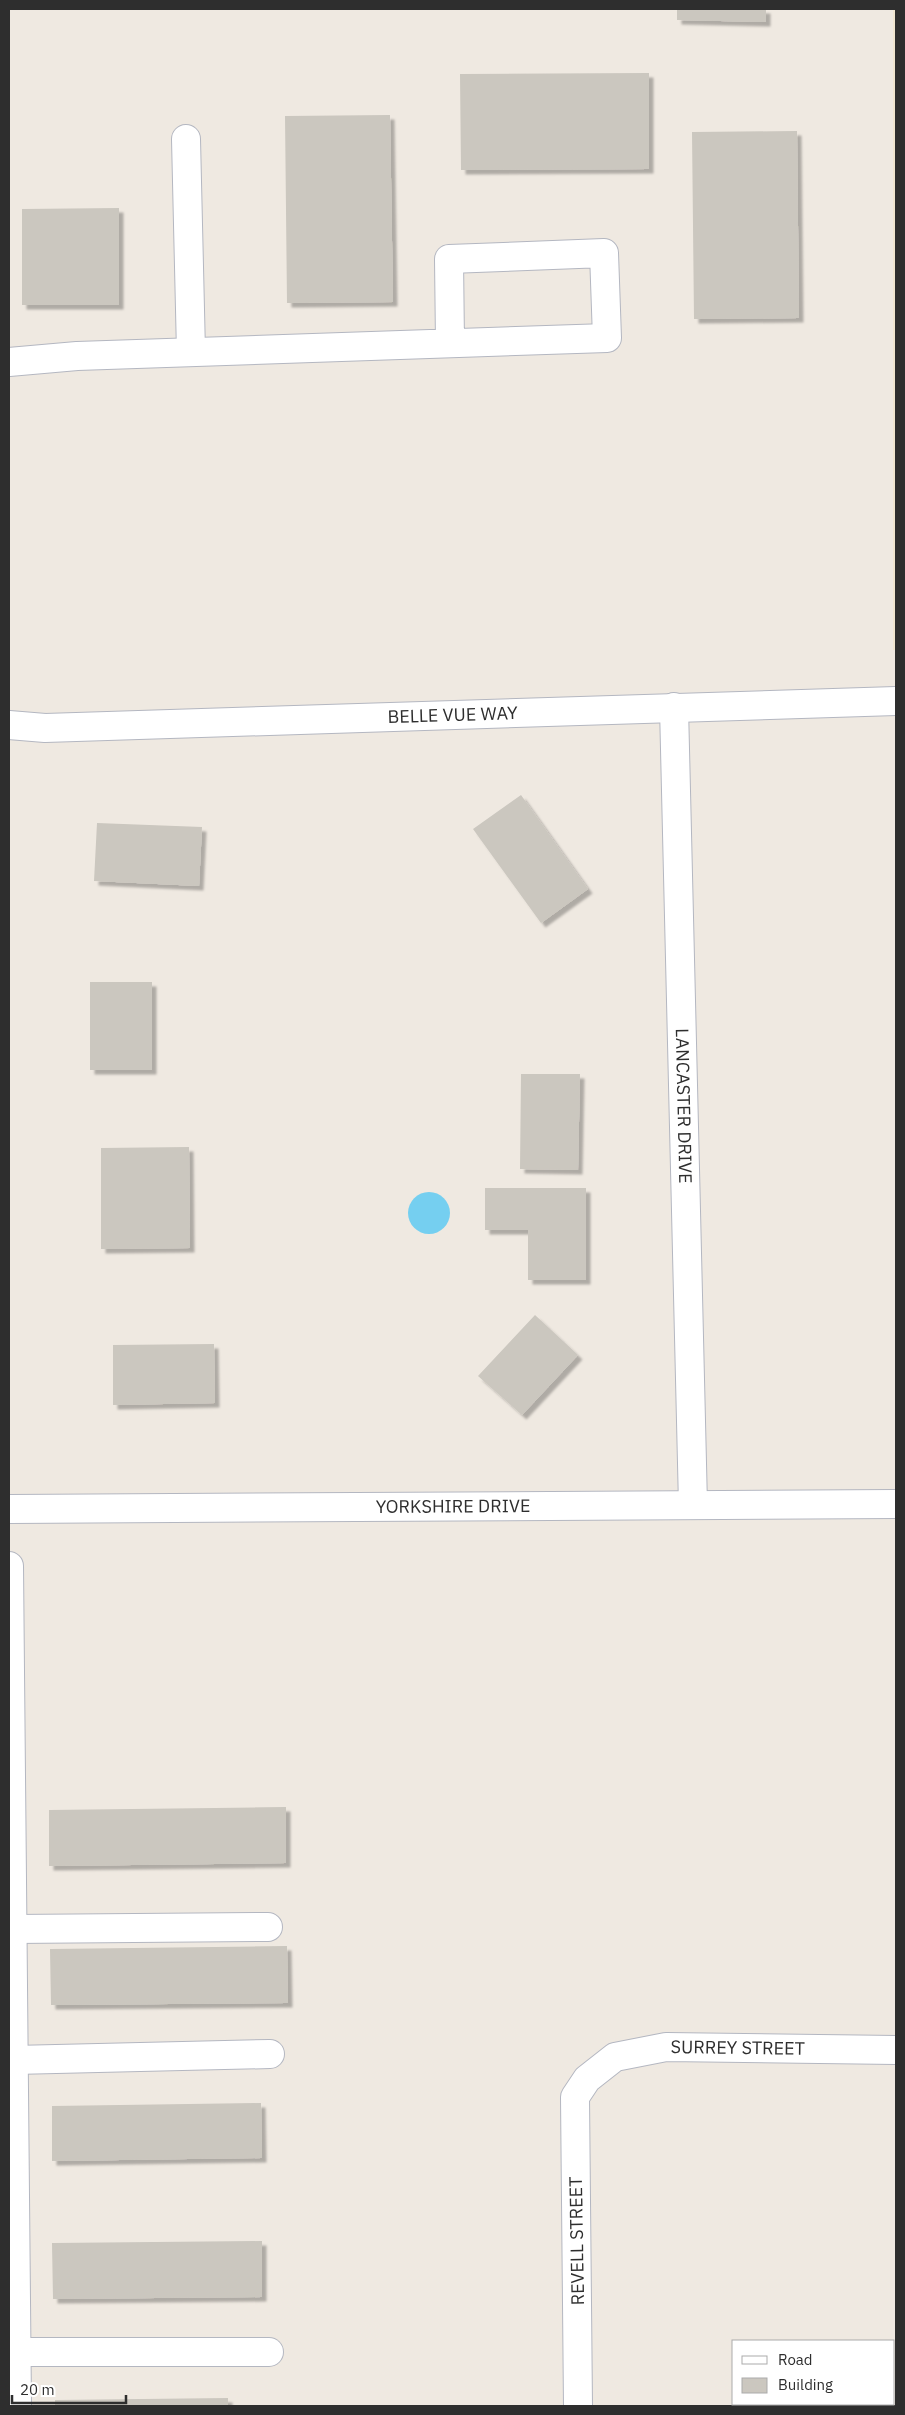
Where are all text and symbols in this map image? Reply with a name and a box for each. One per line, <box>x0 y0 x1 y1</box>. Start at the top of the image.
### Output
street label: BELLE VUE WAY <box>387 701 518 728</box>
street label: LANCASTER DRIVE <box>671 1028 697 1184</box>
street label: YORKSHIRE DRIVE <box>376 1494 530 1518</box>
street label: SURREY STREET <box>671 2035 805 2060</box>
street label: REVELL STREET <box>564 2176 589 2306</box>
legend <box>732 2340 895 2405</box>
text: Road <box>778 2350 813 2369</box>
scale bar <box>12 2372 126 2404</box>
text: Building <box>778 2375 833 2394</box>
text: 20 m <box>20 2380 55 2399</box>

